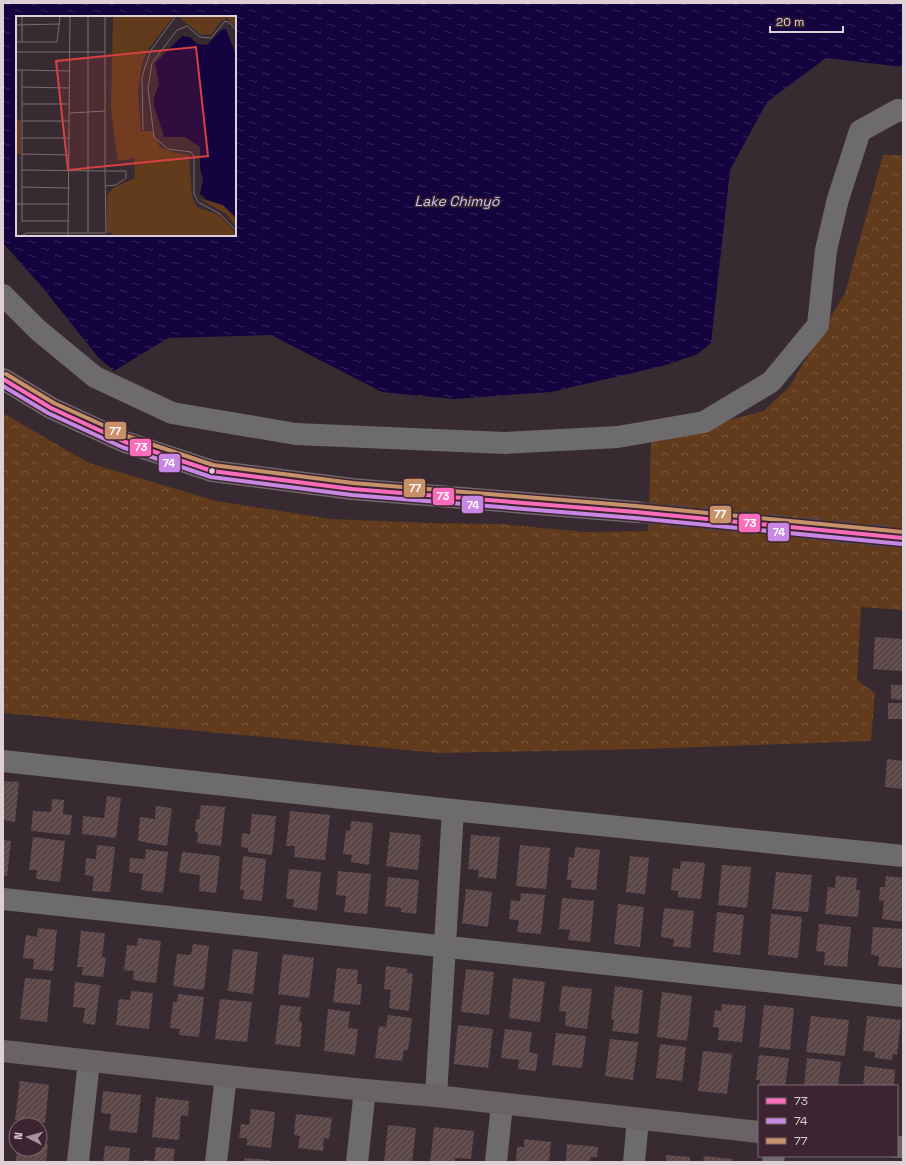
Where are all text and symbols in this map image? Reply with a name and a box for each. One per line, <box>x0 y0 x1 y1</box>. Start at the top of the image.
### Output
scale bar <box>770 8 843 34</box>
text: 20 m <box>776 14 804 30</box>
inset map <box>16 16 236 236</box>
water label: Lake Chimyō <box>415 192 500 210</box>
line badge: 77 <box>104 421 127 440</box>
text: 77 <box>109 424 121 438</box>
line badge: 73 <box>129 438 152 457</box>
text: 73 <box>135 440 148 454</box>
line badge: 74 <box>158 453 181 473</box>
text: 74 <box>163 456 175 470</box>
unlabelled marker <box>207 466 217 476</box>
line badge: 77 <box>403 478 426 498</box>
text: 77 <box>409 481 421 495</box>
line badge: 73 <box>432 487 455 506</box>
text: 73 <box>437 489 450 503</box>
line badge: 74 <box>461 495 484 514</box>
text: 74 <box>467 498 479 512</box>
line badge: 77 <box>709 505 732 524</box>
text: 77 <box>714 507 726 521</box>
line badge: 73 <box>738 513 761 533</box>
text: 73 <box>744 516 757 530</box>
line badge: 74 <box>767 522 790 542</box>
text: 74 <box>773 525 785 539</box>
legend <box>758 1085 898 1157</box>
text: 73 <box>794 1093 808 1109</box>
text: 74 <box>794 1113 808 1129</box>
north arrow <box>8 1117 48 1157</box>
text: N <box>11 1132 25 1140</box>
text: 77 <box>794 1133 808 1149</box>

